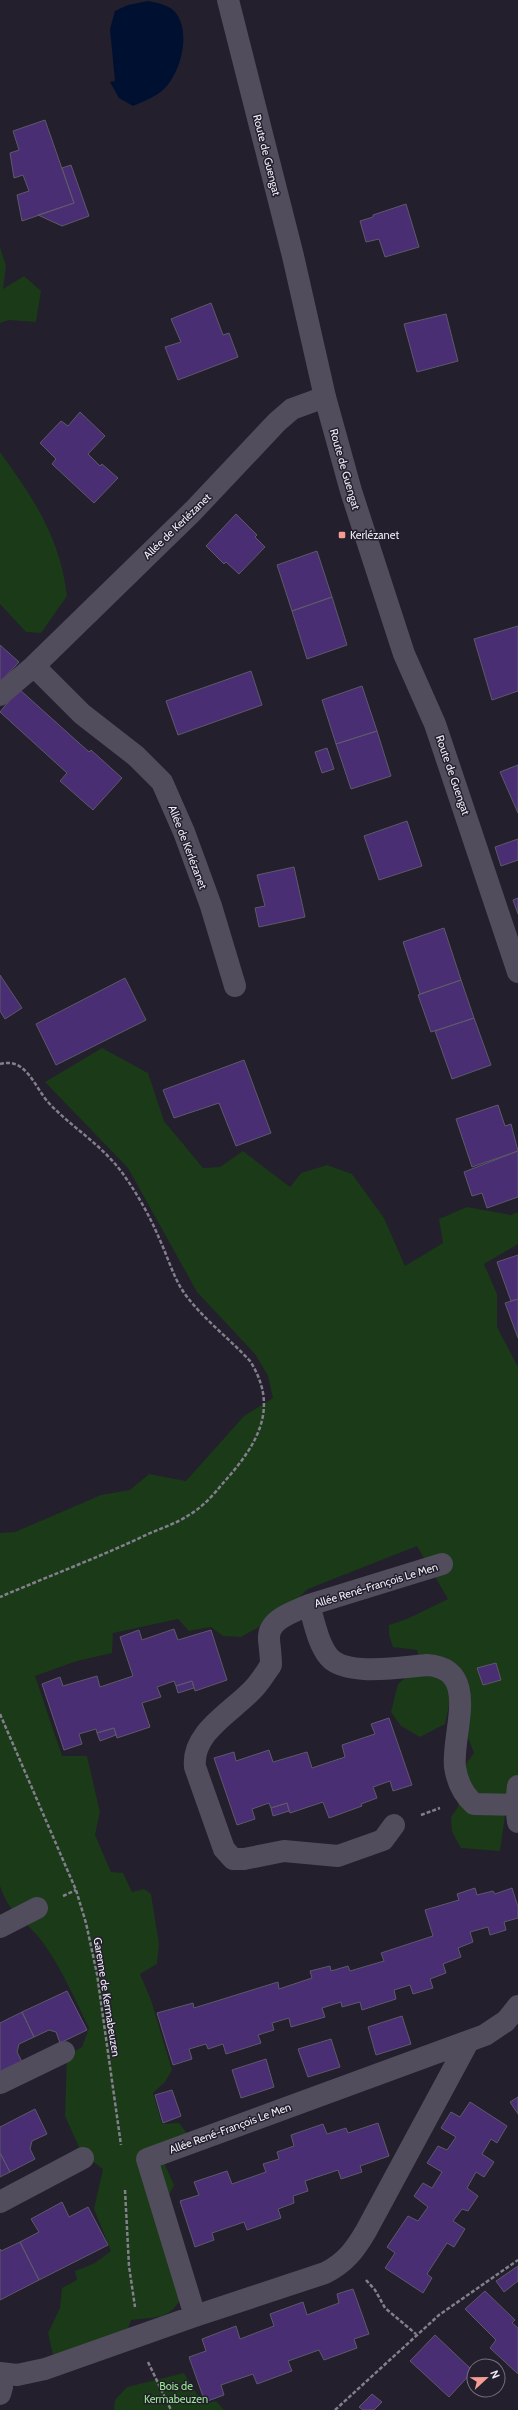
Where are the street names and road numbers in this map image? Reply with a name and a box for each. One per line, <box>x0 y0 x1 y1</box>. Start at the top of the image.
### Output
street label: Route de Guengat <box>250 113 284 197</box>
street label: Route de Guengat <box>327 427 363 511</box>
street label: Allée de Kerlézanet <box>140 490 214 562</box>
street label: Route de Guengat <box>433 733 473 817</box>
street label: Allée de Kerlézanet <box>166 803 211 891</box>
street label: Allée René-François Le Men <box>312 1560 440 1610</box>
street label: Garenne de Kermabeuzen <box>91 1936 123 2058</box>
street label: Allée René-François Le Men <box>167 2099 293 2157</box>

